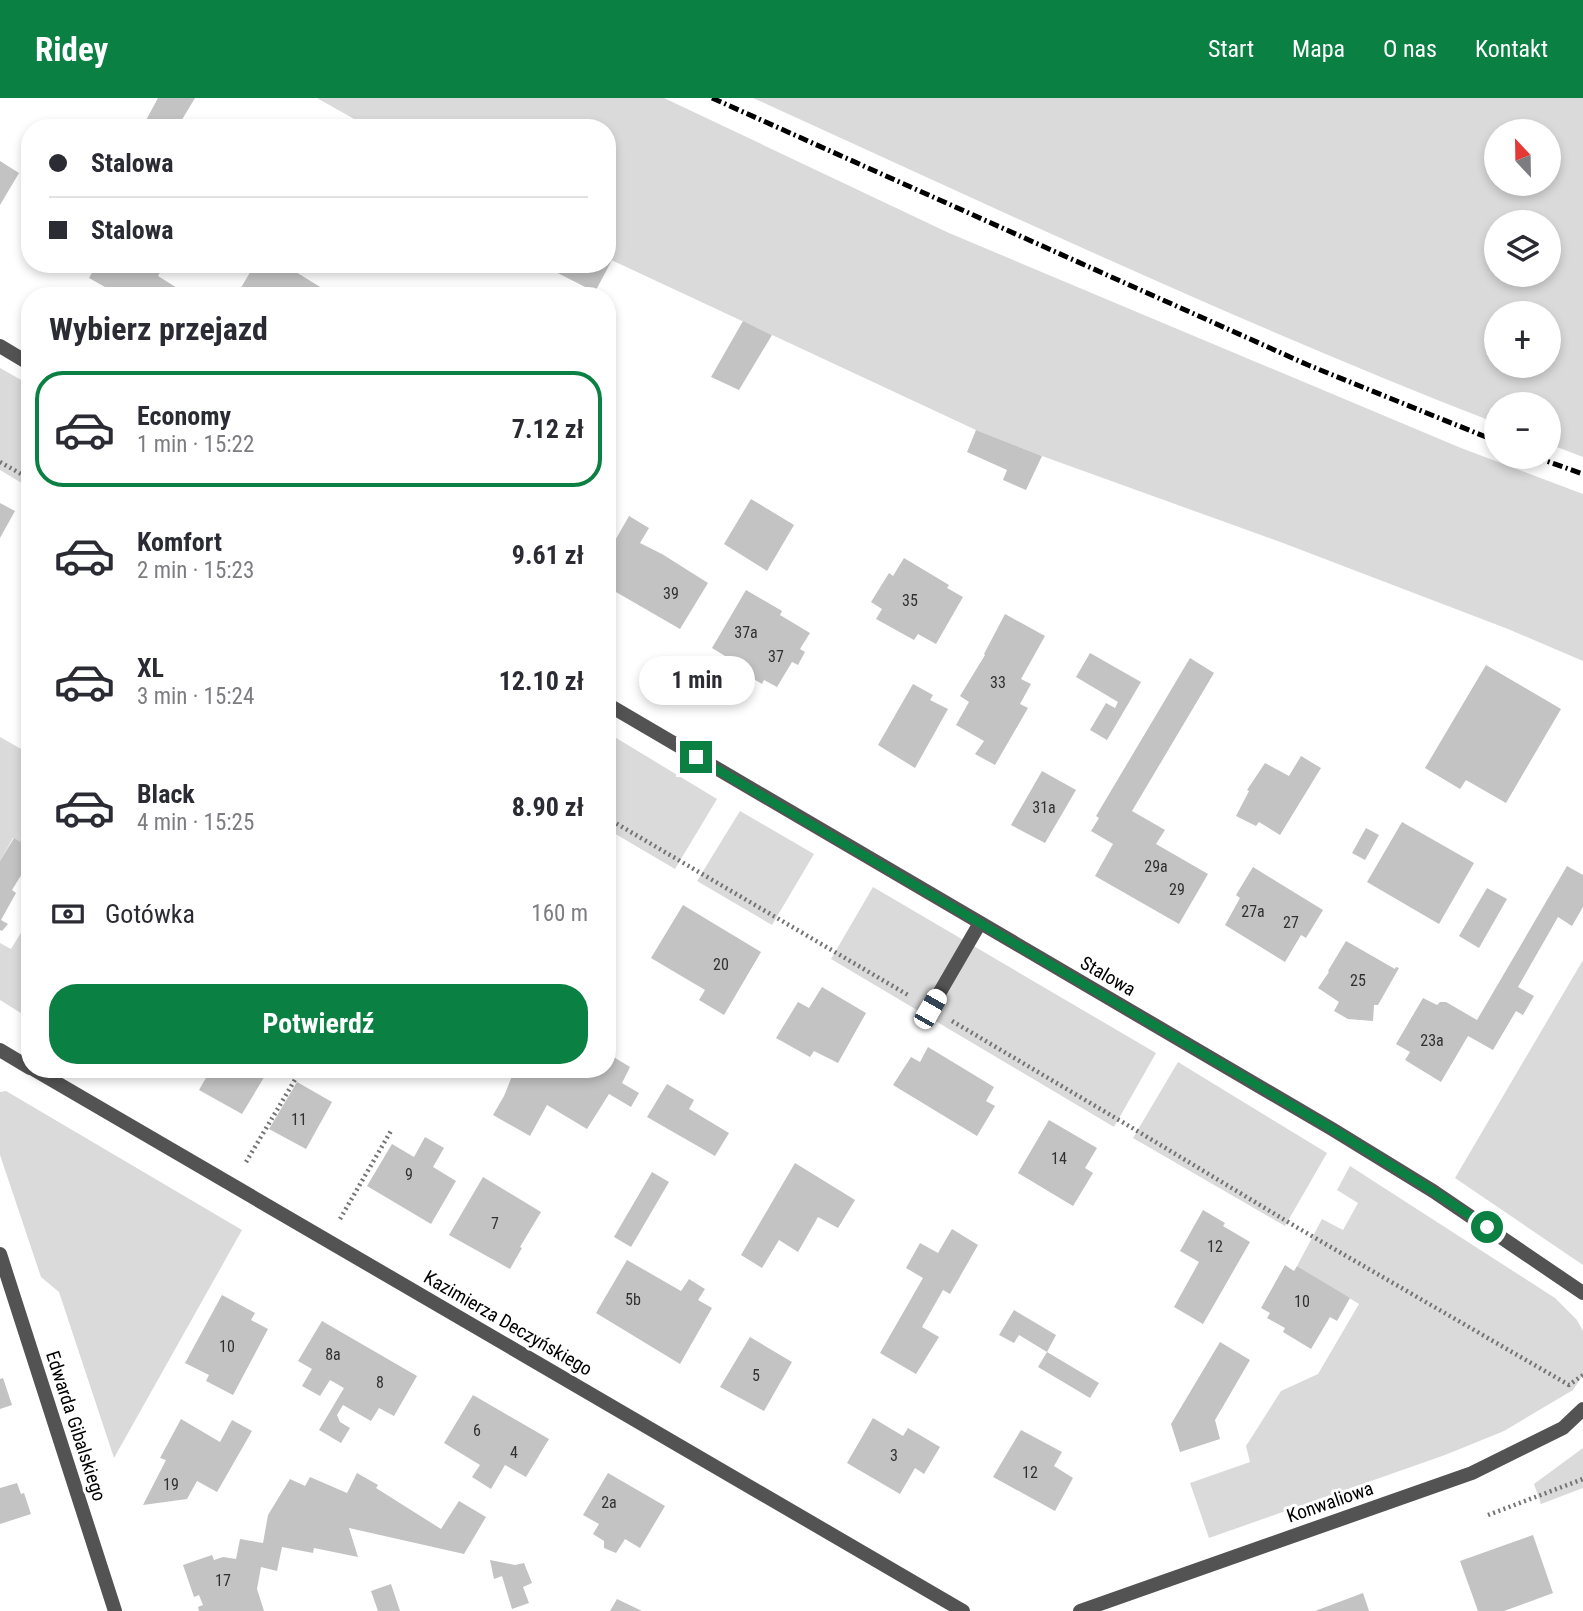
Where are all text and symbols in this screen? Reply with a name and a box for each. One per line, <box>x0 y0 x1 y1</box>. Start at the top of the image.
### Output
text: Ridey <box>35 30 108 69</box>
text: Start <box>1208 35 1254 63</box>
text: Mapa <box>1292 35 1345 63</box>
text: O nas <box>1383 35 1437 63</box>
text: Kontakt <box>1475 35 1548 63</box>
north arrow <box>1484 119 1561 196</box>
map controls <box>1484 119 1561 469</box>
text: Stalowa <box>91 148 173 178</box>
button: layers <box>1484 210 1561 287</box>
text: Stalowa <box>91 215 173 245</box>
button: + <box>1484 301 1561 378</box>
text: Wybierz przejazd <box>49 310 268 348</box>
button: − <box>1484 392 1561 469</box>
icon: car <box>53 398 116 461</box>
text: Economy <box>137 401 231 431</box>
text: 7.12 zł <box>512 414 584 444</box>
text: 1 min · 15:22 <box>137 431 254 458</box>
icon: car <box>53 524 116 587</box>
text: Komfort <box>137 527 222 557</box>
text: 9.61 zł <box>512 540 584 570</box>
text: 2 min · 15:23 <box>137 557 254 584</box>
house number: 39 <box>663 584 679 603</box>
house number: 35 <box>902 591 918 610</box>
house number: 37a <box>734 623 758 642</box>
house number: 37 <box>768 647 784 666</box>
icon: car <box>53 650 116 713</box>
text: XL <box>137 653 164 683</box>
callout: 1 min <box>638 656 754 704</box>
text: 12.10 zł <box>499 666 584 696</box>
text: 1 min <box>671 667 723 694</box>
house number: 33 <box>990 673 1006 692</box>
text: 3 min · 15:24 <box>137 683 254 710</box>
route end <box>680 741 712 773</box>
icon: car <box>53 776 116 839</box>
text: Black <box>137 779 195 809</box>
text: 8.90 zł <box>512 792 584 822</box>
house number: 31a <box>1032 798 1056 817</box>
text: 4 min · 15:25 <box>137 809 254 836</box>
house number: 29a <box>1144 857 1168 876</box>
house number: 29 <box>1169 880 1185 899</box>
icon: cash <box>49 895 87 933</box>
text: Gotówka <box>105 899 195 929</box>
text: 160 m <box>531 900 588 927</box>
house number: 27a <box>1241 902 1265 921</box>
house number: 27 <box>1283 913 1299 932</box>
street label: Stalowa <box>1076 951 1140 1001</box>
house number: 20 <box>713 955 729 974</box>
house number: 25 <box>1350 971 1366 990</box>
button: Potwierdź <box>49 984 588 1064</box>
car <box>911 986 950 1032</box>
house number: 23a <box>1420 1031 1444 1050</box>
house number: 11 <box>291 1110 307 1129</box>
house number: 14 <box>1051 1149 1067 1168</box>
house number: 9 <box>405 1165 413 1184</box>
route start <box>1471 1211 1503 1243</box>
house number: 7 <box>491 1214 499 1233</box>
house number: 12 <box>1207 1237 1223 1256</box>
street label: Kazimierza Deczyńskiego <box>420 1265 596 1381</box>
house number: 5b <box>625 1290 641 1309</box>
house number: 10 <box>1294 1292 1310 1311</box>
house number: 10 <box>219 1337 235 1356</box>
house number: 8a <box>325 1345 341 1364</box>
street label: Edwarda Gibalskiego <box>41 1348 111 1504</box>
house number: 5 <box>752 1366 760 1385</box>
house number: 8 <box>376 1373 384 1392</box>
house number: 6 <box>473 1421 481 1440</box>
house number: 4 <box>510 1443 518 1462</box>
house number: 3 <box>890 1446 898 1465</box>
house number: 12 <box>1022 1463 1038 1482</box>
house number: 19 <box>163 1475 179 1494</box>
street label: Konwaliowa <box>1284 1476 1376 1528</box>
house number: 2a <box>601 1493 617 1512</box>
house number: 17 <box>215 1571 231 1590</box>

